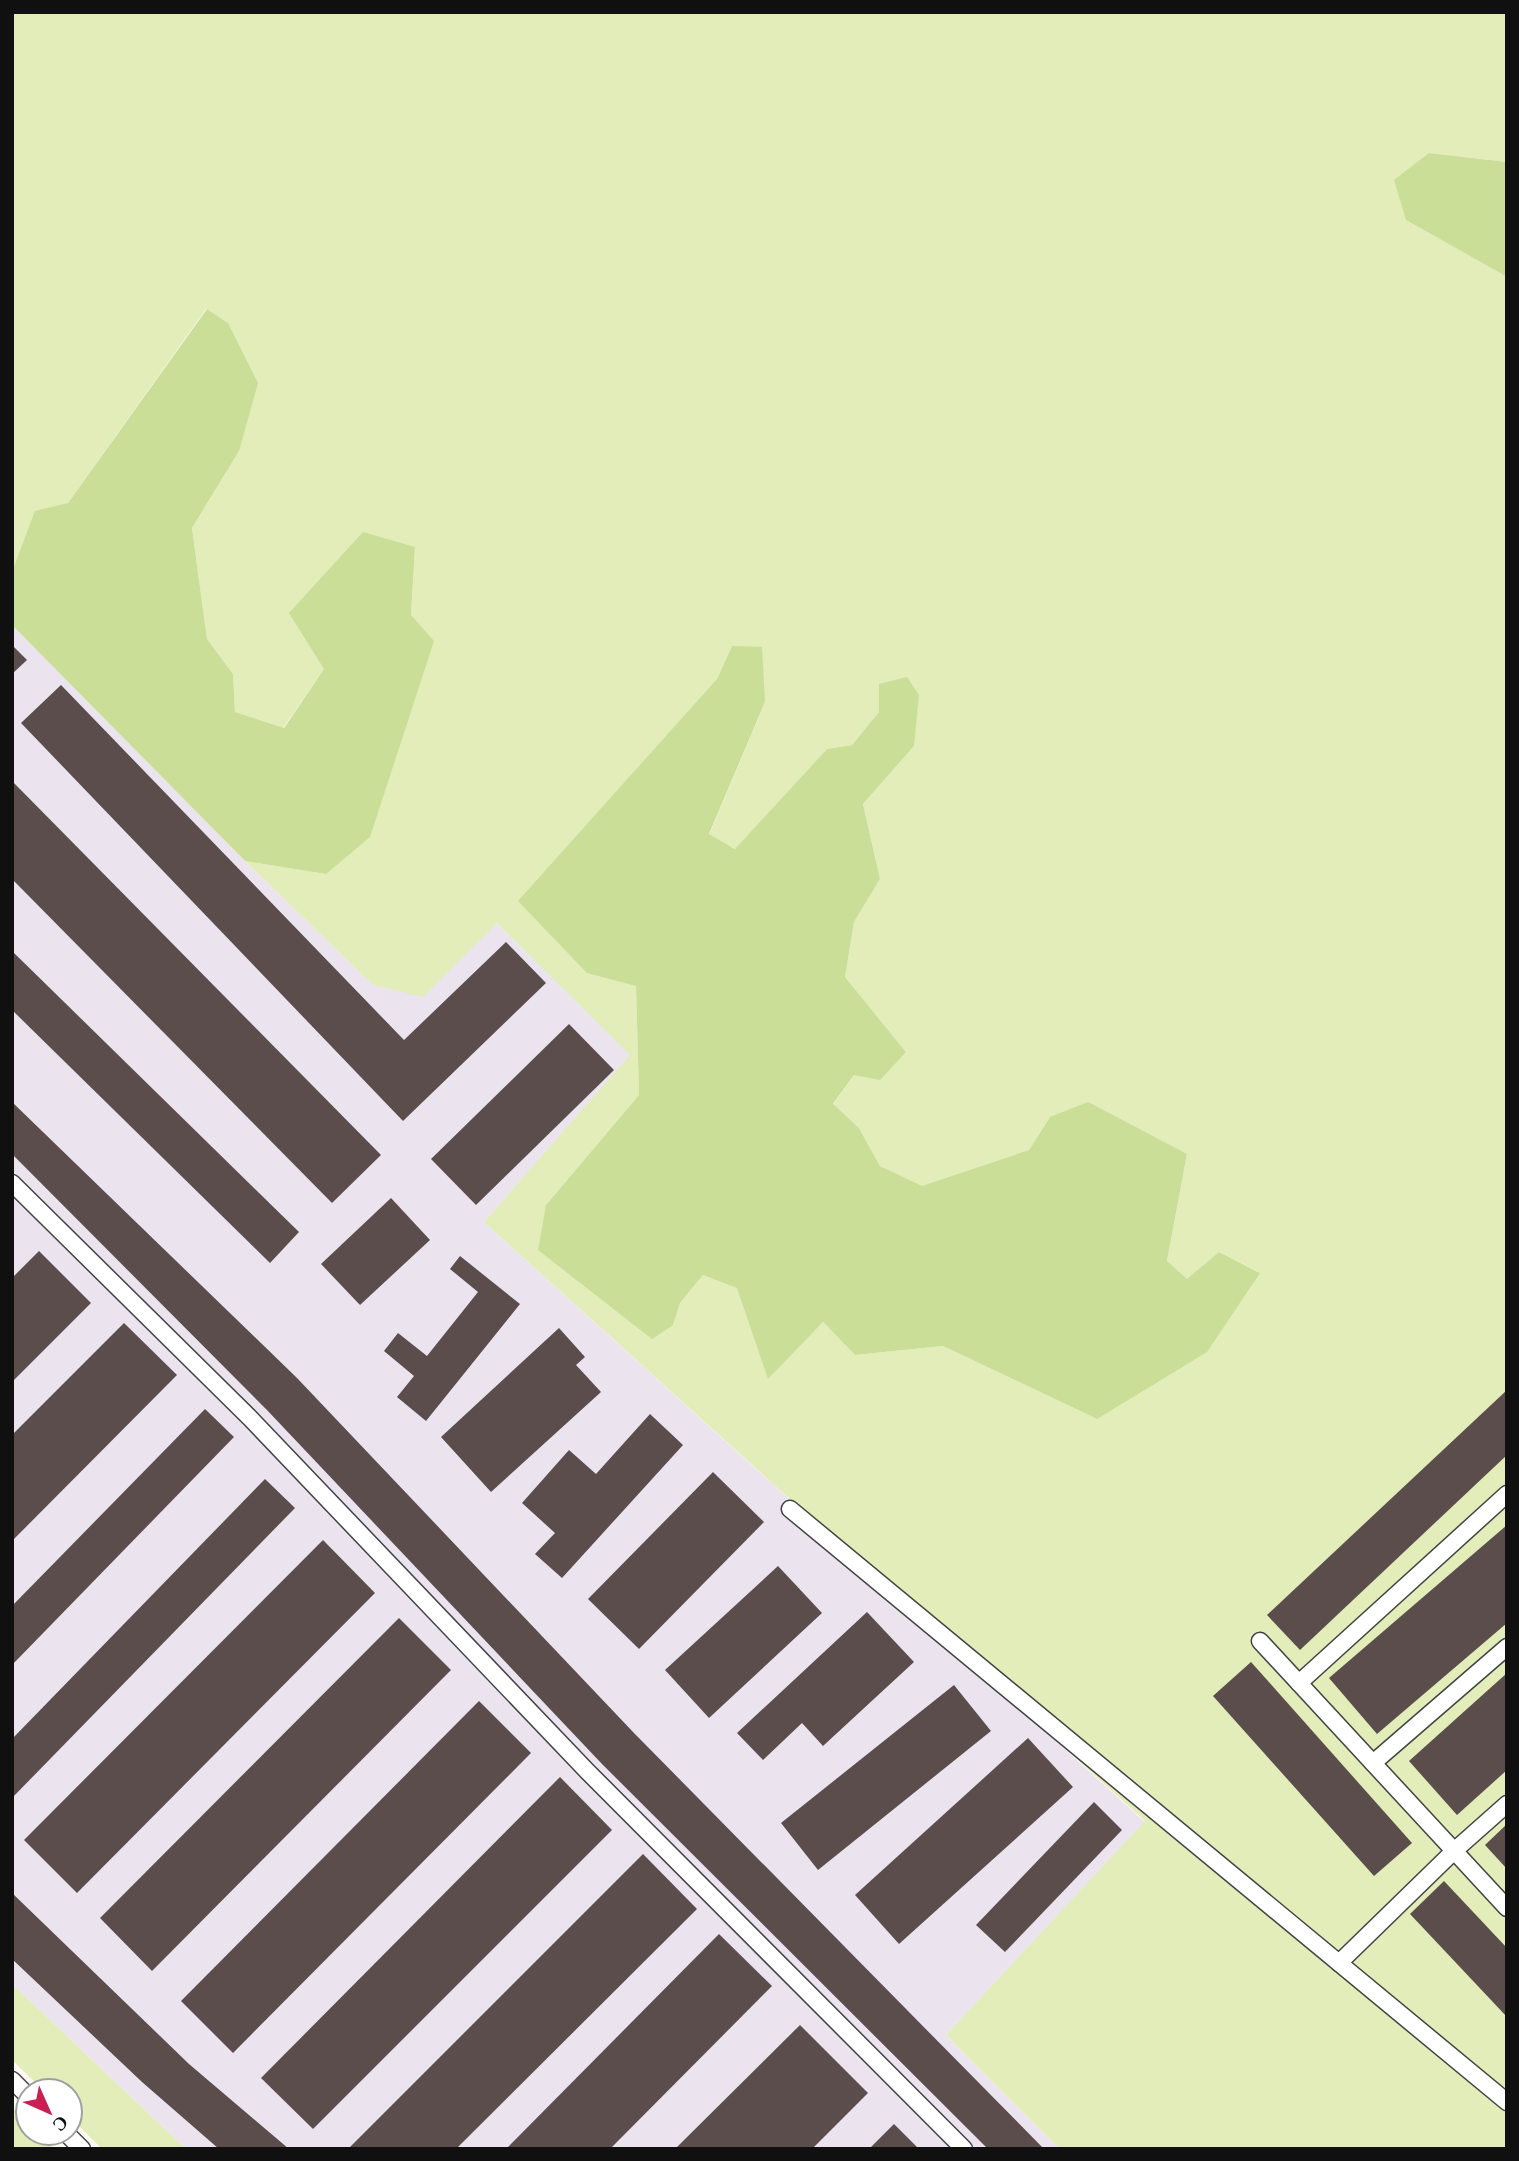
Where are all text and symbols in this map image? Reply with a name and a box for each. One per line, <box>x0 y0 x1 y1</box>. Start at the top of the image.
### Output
north arrow <box>14 2077 84 2147</box>
text: С <box>45 2108 75 2138</box>

